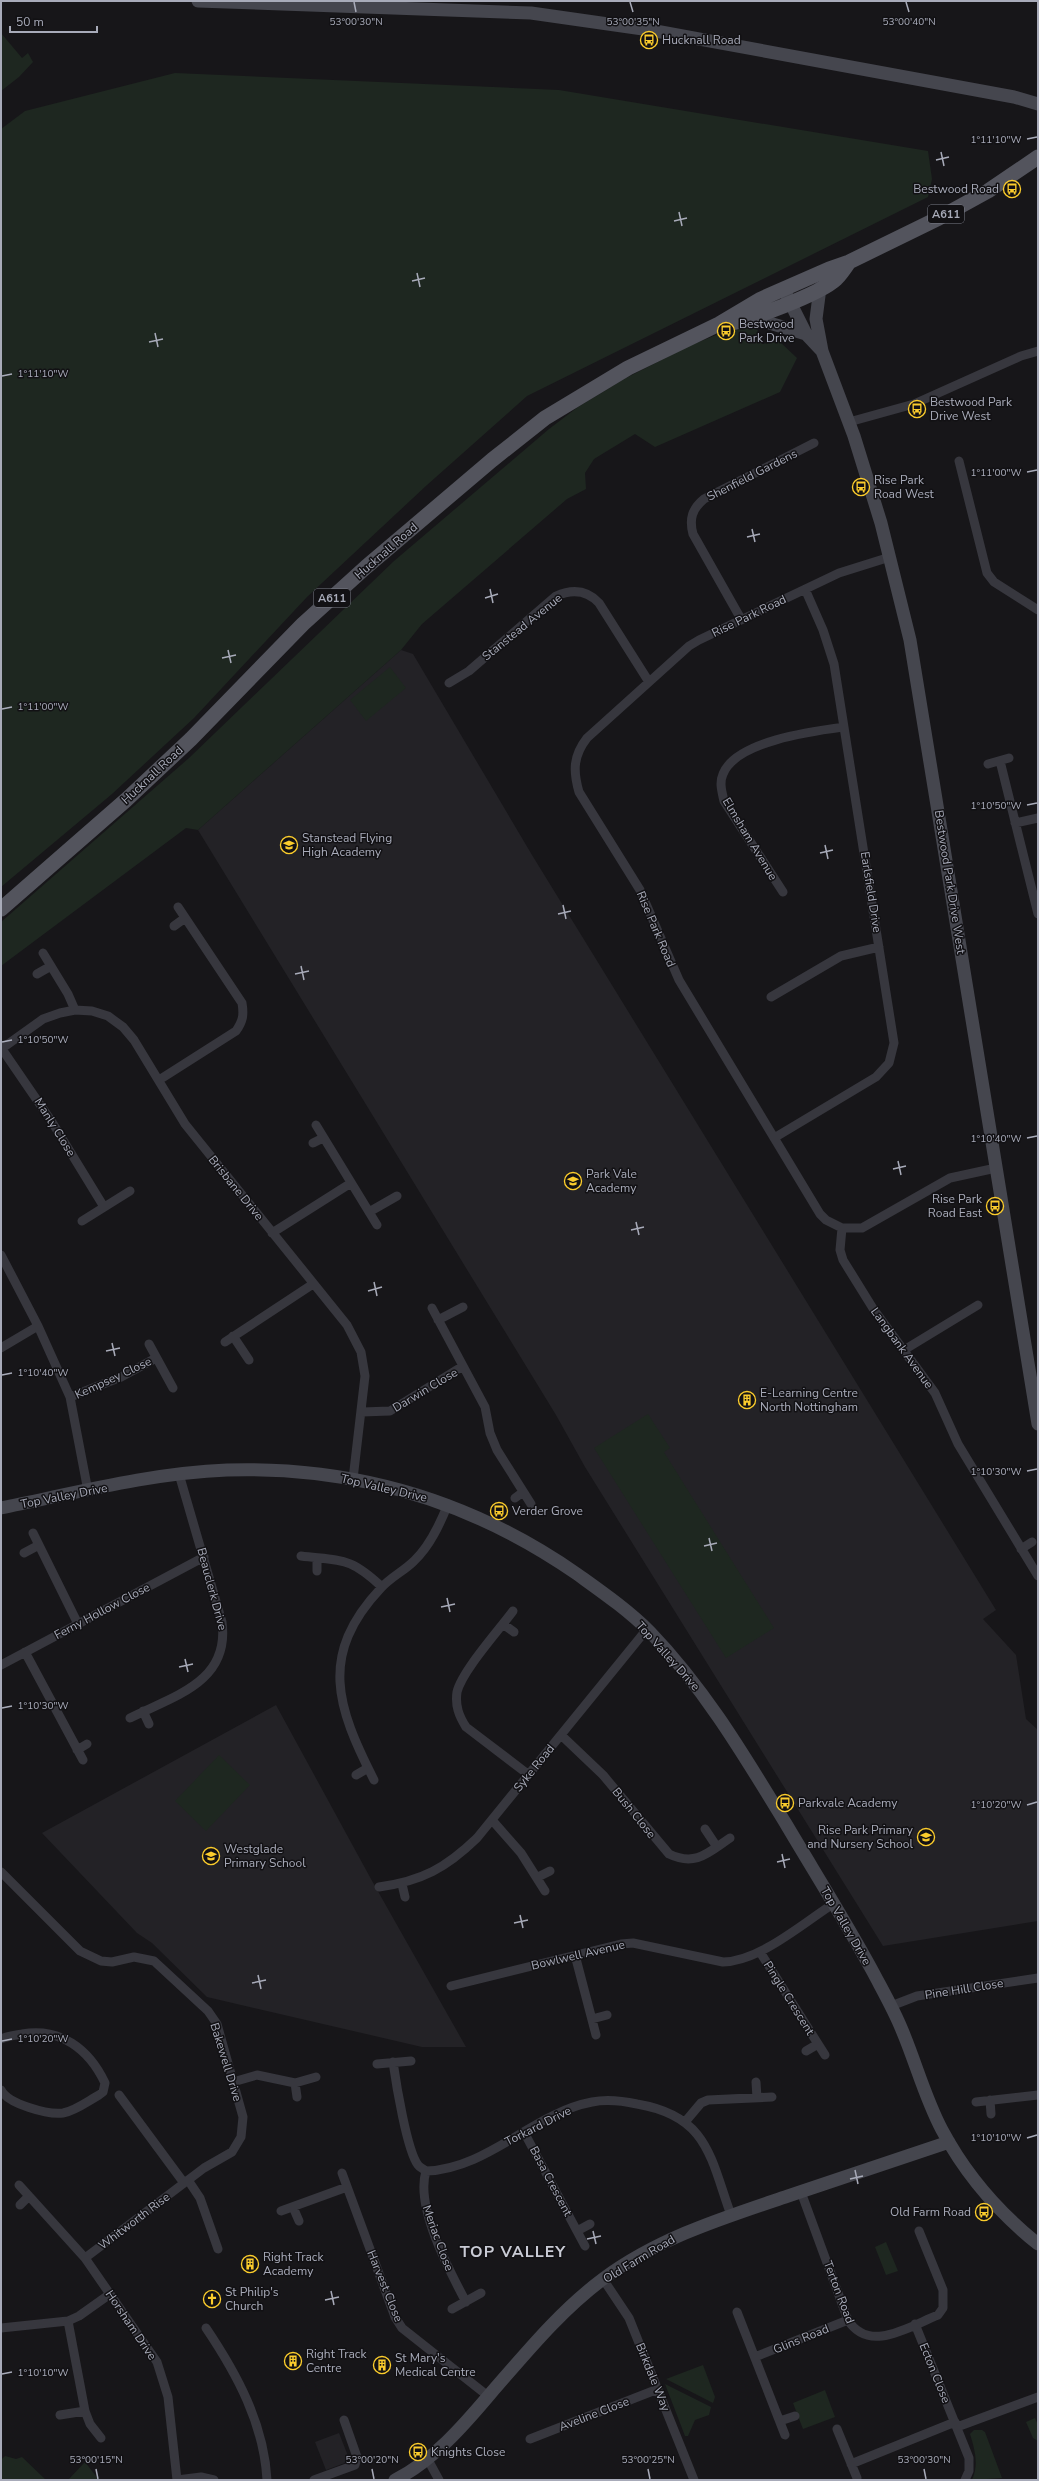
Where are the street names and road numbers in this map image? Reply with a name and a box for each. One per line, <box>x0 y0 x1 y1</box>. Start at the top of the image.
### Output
road number: A611 <box>928 205 964 223</box>
street label: Shenfield Gardens <box>704 445 800 505</box>
street label: Hucknall Road <box>351 519 421 583</box>
road number: A611 <box>314 589 350 607</box>
street label: Stanstead Avenue <box>479 590 565 664</box>
street label: Rise Park Road <box>709 591 789 641</box>
street label: Hucknall Road <box>118 742 186 808</box>
street label: Elmsham Avenue <box>719 795 781 883</box>
street label: Bestwood Park Drive West <box>931 809 969 956</box>
street label: Earlsfield Drive <box>857 850 885 934</box>
street label: Rise Park Road <box>633 889 679 969</box>
street label: Manly Close <box>31 1095 79 1159</box>
street label: Brisbane Drive <box>205 1152 267 1224</box>
street label: Langbank Avenue <box>867 1304 937 1392</box>
street label: Kempsey Close <box>72 1353 154 1403</box>
street label: Darwin Close <box>390 1364 460 1416</box>
street label: Top Valley Drive <box>339 1470 429 1506</box>
street label: Top Valley Drive <box>19 1480 109 1512</box>
street label: Beauclerk Drive <box>193 1546 231 1632</box>
street label: Ferny Hollow Close <box>51 1579 153 1643</box>
street label: Top Valley Drive <box>633 1618 703 1694</box>
street label: Syke Road <box>510 1741 558 1795</box>
street label: Bush Close <box>609 1784 659 1842</box>
street label: Top Valley Drive <box>817 1884 875 1968</box>
street label: Bowlwell Avenue <box>530 1936 626 1974</box>
street label: Pingle Crescent <box>760 1958 819 2039</box>
street label: Pine Hill Close <box>924 1975 1004 2003</box>
street label: Bakewell Drive <box>206 2021 246 2103</box>
street label: Torkard Drive <box>502 2102 574 2150</box>
street label: Basa Crescent <box>526 2143 577 2219</box>
street label: Whitworth Rise <box>95 2189 173 2253</box>
street label: Meriac Close <box>419 2203 457 2273</box>
street label: Old Farm Road <box>600 2231 678 2287</box>
street label: Harvest Close <box>363 2248 407 2324</box>
street label: Terton Road <box>820 2258 858 2326</box>
street label: Horsham Drive <box>102 2287 160 2363</box>
street label: Glins Road <box>771 2321 831 2357</box>
street label: Birkdale Way <box>632 2340 674 2414</box>
street label: Ecton Close <box>916 2341 954 2405</box>
street label: Aveline Close <box>557 2393 631 2435</box>

